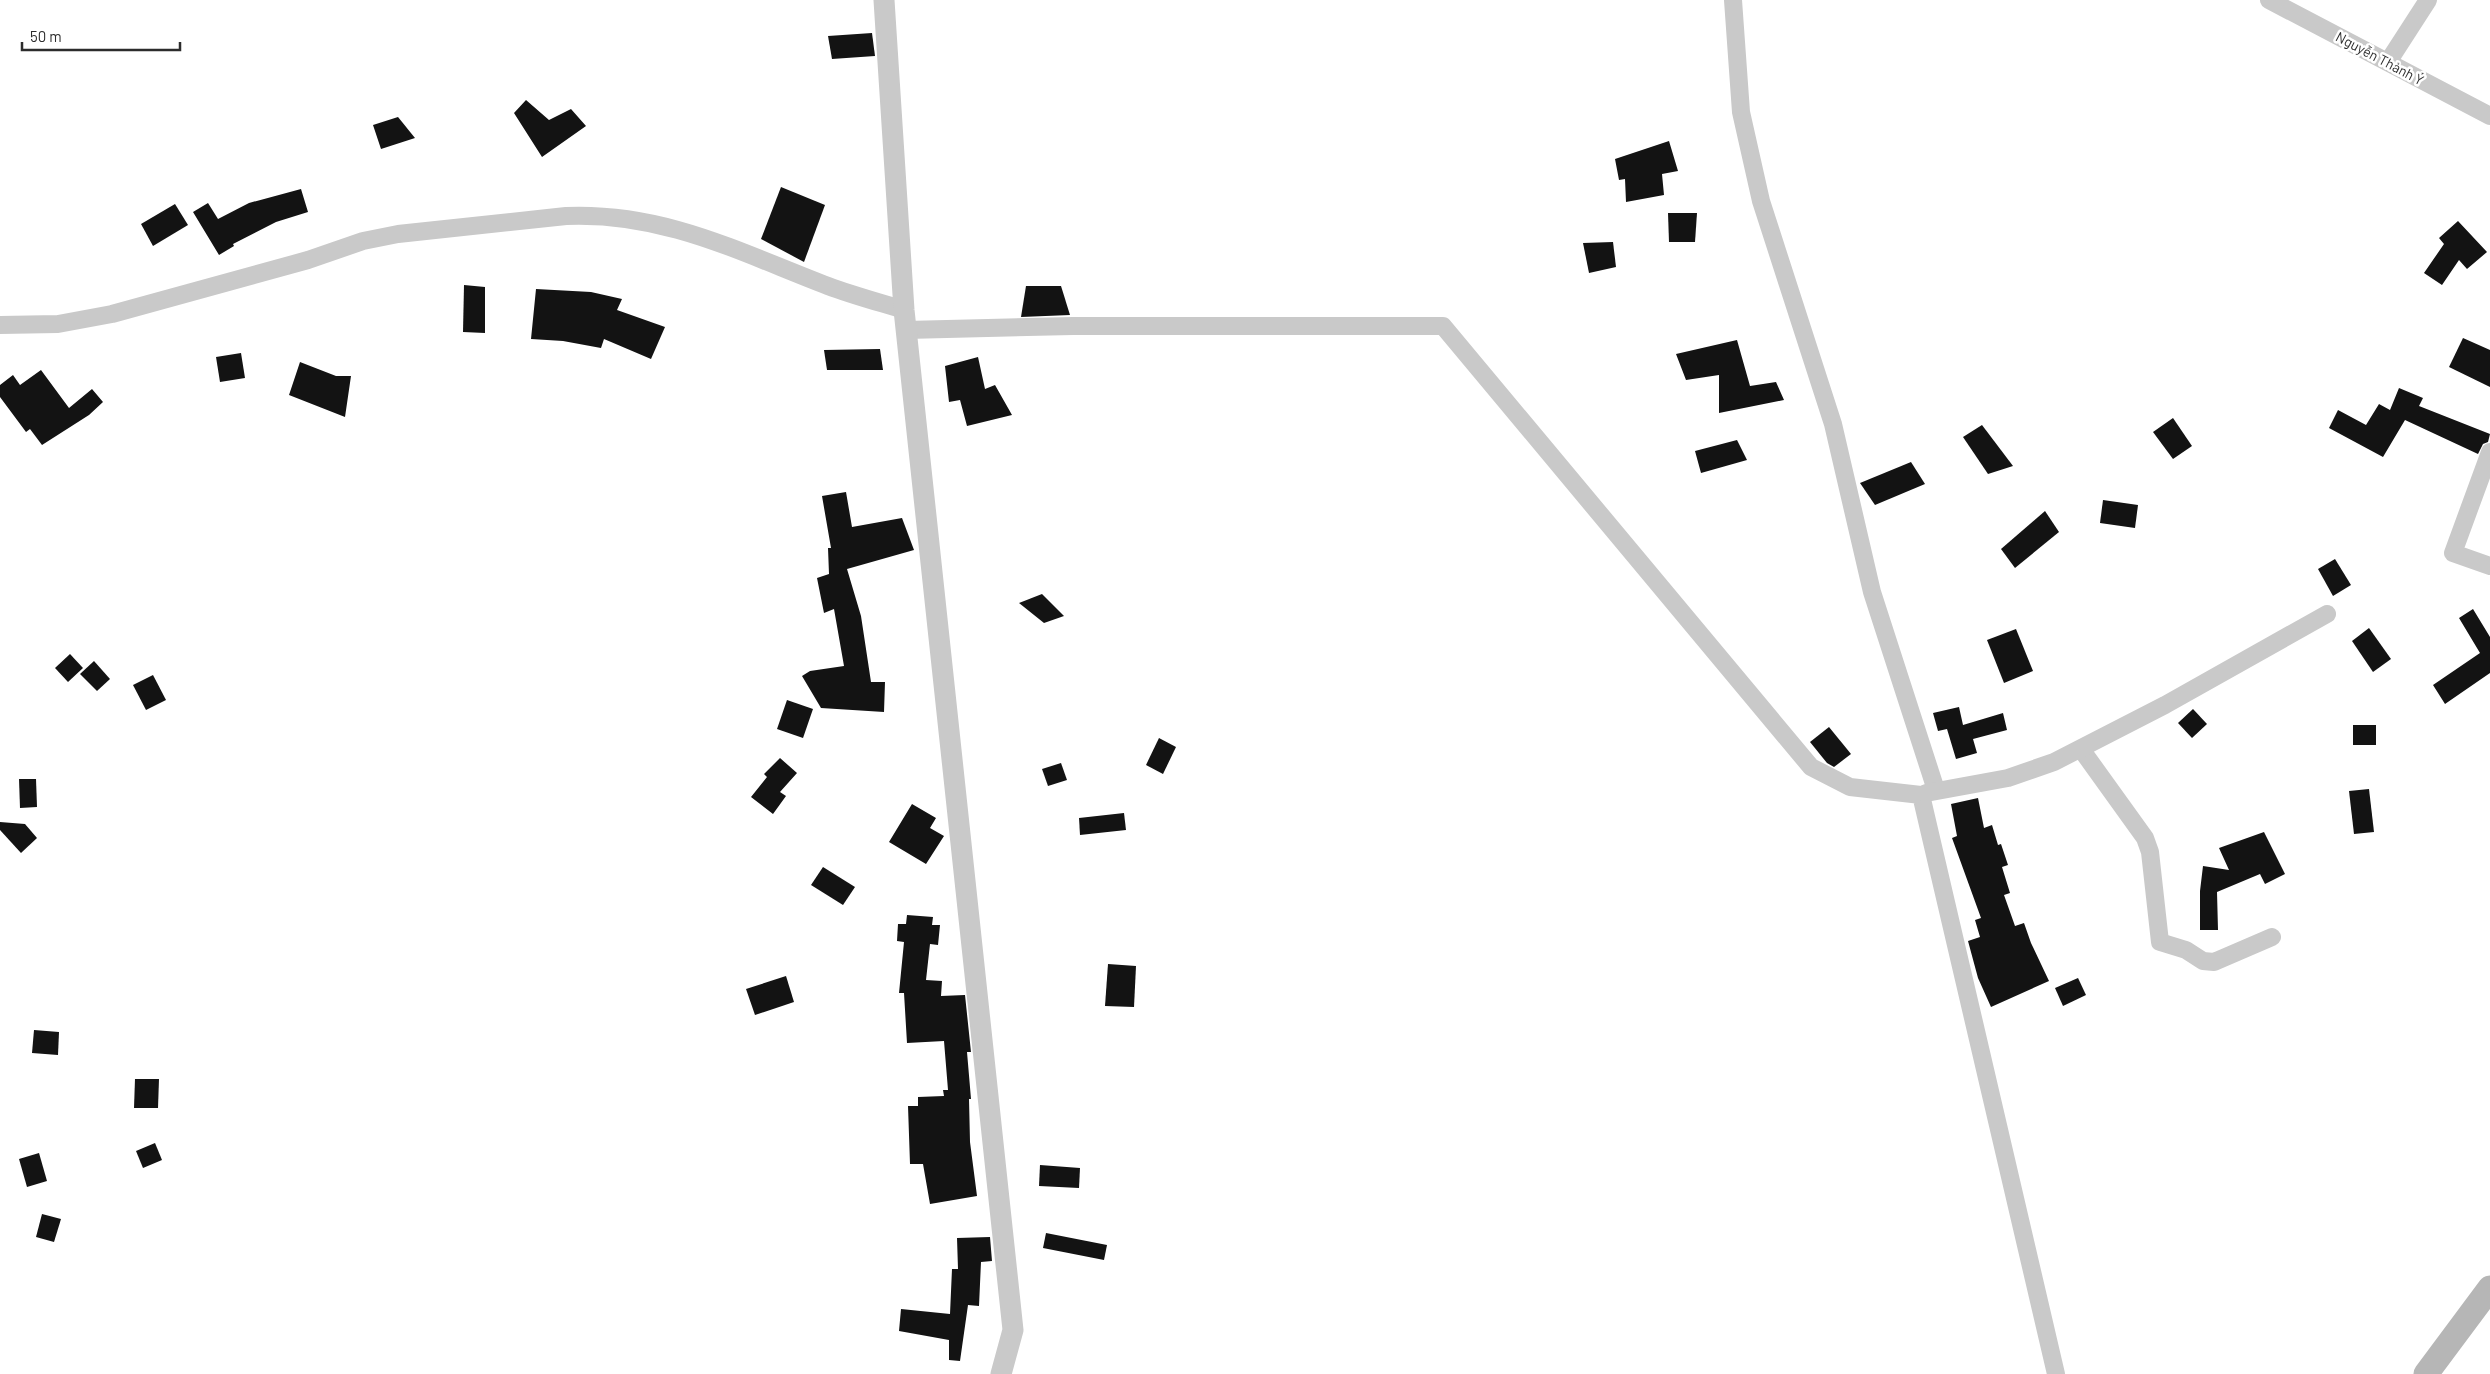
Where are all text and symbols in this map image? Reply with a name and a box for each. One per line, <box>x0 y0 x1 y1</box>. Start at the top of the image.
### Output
scale bar <box>22 20 180 52</box>
text: 50 m <box>30 27 62 45</box>
street label: Nguyễn Thành Ý <box>2333 28 2427 88</box>

